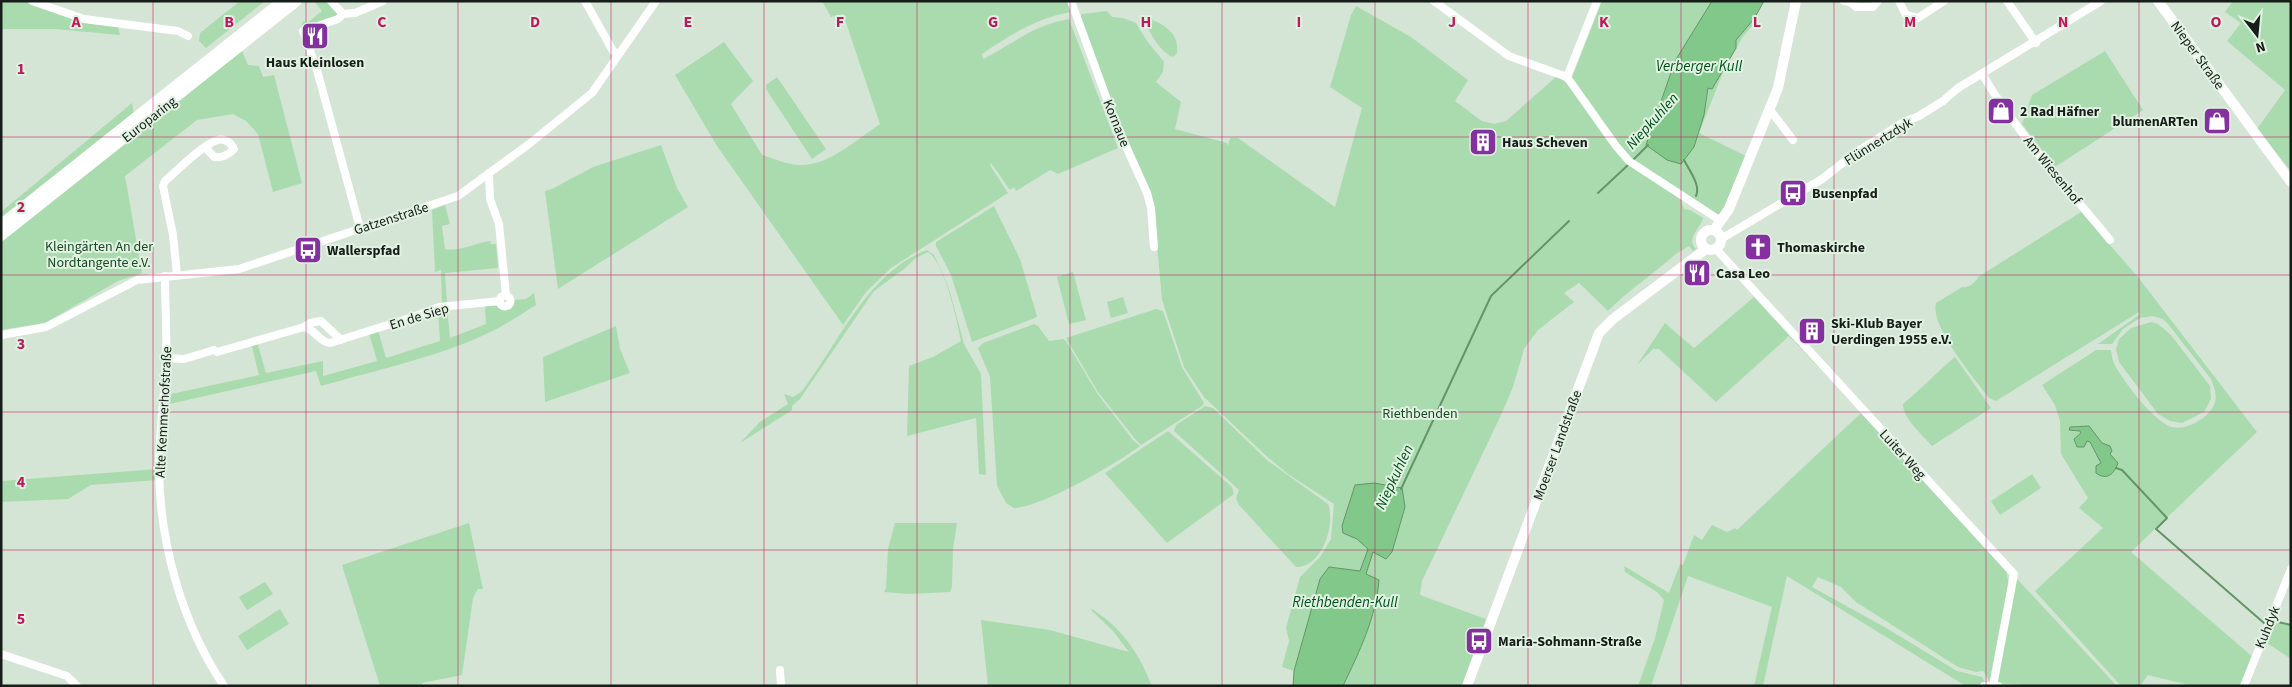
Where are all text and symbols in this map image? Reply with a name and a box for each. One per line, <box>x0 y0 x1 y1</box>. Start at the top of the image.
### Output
north arrow <box>2232 10 2282 60</box>
text: A <box>70 11 81 33</box>
text: B <box>224 11 234 33</box>
text: C <box>377 11 387 33</box>
text: D <box>530 11 540 33</box>
text: E <box>684 11 692 33</box>
text: F <box>836 11 844 33</box>
text: G <box>988 11 998 33</box>
text: H <box>1141 11 1151 33</box>
text: I <box>1297 11 1301 33</box>
text: J <box>1448 11 1456 33</box>
text: K <box>1599 11 1609 33</box>
text: L <box>1753 11 1761 33</box>
text: M <box>1904 11 1916 33</box>
text: N <box>2058 11 2068 33</box>
text: O <box>2211 11 2222 33</box>
street label: Nieper Straße <box>2166 17 2229 94</box>
restaurant icon: Haus Kleinlosen <box>300 21 330 51</box>
text: N <box>2253 36 2268 57</box>
place label: Haus Kleinlosen <box>266 53 364 73</box>
water label: Verberger Kull <box>1656 56 1742 77</box>
text: 1 <box>17 58 25 80</box>
water label: Niepkuhlen <box>1621 88 1684 154</box>
street label: Europaring <box>118 92 181 148</box>
shop icon: 2 Rad Häfner <box>1986 96 2016 126</box>
street label: Kornaue <box>1097 97 1135 150</box>
place label: 2 Rad Häfner <box>2020 102 2100 122</box>
shop icon: blumenARTen <box>2202 106 2232 136</box>
place label: blumenARTen <box>2112 112 2198 132</box>
street label: Flünnertzdyk <box>1841 113 1917 171</box>
building icon: Haus Scheven <box>1468 127 1498 157</box>
street label: Am Wiesenhof <box>2018 132 2087 210</box>
place label: Haus Scheven <box>1502 133 1588 153</box>
bus stop icon: Busenpfad <box>1778 178 1808 208</box>
place label: Busenpfad <box>1812 184 1878 204</box>
text: 2 <box>17 196 25 218</box>
street label: Gatzenstraße <box>351 197 431 240</box>
church icon: Thomaskirche <box>1743 232 1773 262</box>
bus stop icon: Wallerspfad <box>293 235 323 265</box>
park label: Kleingärten An der Nordtangente e.V. <box>45 237 153 273</box>
place label: Thomaskirche <box>1777 238 1865 258</box>
place label: Wallerspfad <box>327 241 400 261</box>
restaurant icon: Casa Leo <box>1682 258 1712 288</box>
place label: Casa Leo <box>1716 264 1770 284</box>
street label: En de Siep <box>387 298 452 335</box>
place label: Ski-Klub Bayer Uerdingen 1955 e.V. <box>1831 314 1952 350</box>
building icon: Ski-Klub Bayer Uerdingen 1955 e.V. <box>1797 316 1827 346</box>
text: 3 <box>17 333 25 355</box>
street label: Alte Kemmerhofstraße <box>151 346 177 478</box>
street label: Moerser Landstraße <box>1529 387 1587 503</box>
park label: Riethbenden <box>1382 404 1458 424</box>
street label: Luiter Weg <box>1874 425 1930 484</box>
water label: Niepkuhlen <box>1370 441 1419 513</box>
text: 4 <box>17 471 26 493</box>
water label: Riethbenden-Kull <box>1292 592 1398 613</box>
street label: Kuhdyk <box>2250 603 2286 652</box>
text: 5 <box>17 608 25 630</box>
bus stop icon: Maria-Sohmann-Straße <box>1464 626 1494 656</box>
place label: Maria-Sohmann-Straße <box>1498 632 1642 652</box>

